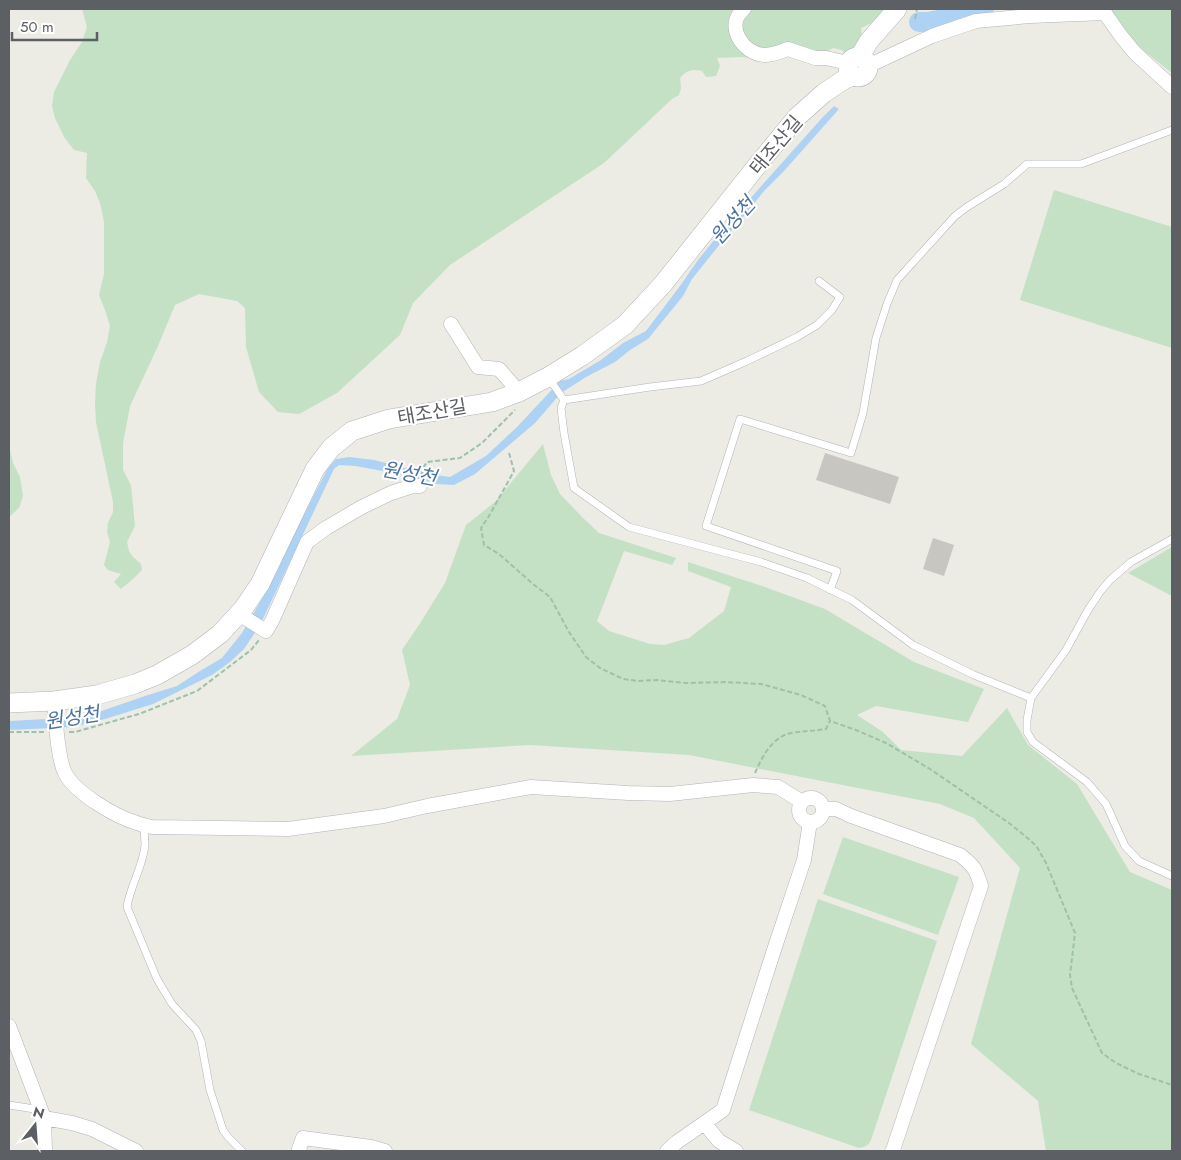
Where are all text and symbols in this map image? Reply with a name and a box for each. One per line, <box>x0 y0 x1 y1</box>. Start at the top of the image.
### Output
scale bar <box>12 10 98 42</box>
text: 50 m <box>20 16 54 38</box>
street label: 태조산길 <box>743 110 809 180</box>
water label: 원성천 <box>704 189 764 251</box>
street label: 태조산길 <box>395 393 469 431</box>
water label: 원성천 <box>379 455 441 494</box>
water label: 원성천 <box>42 699 104 737</box>
north arrow <box>10 1100 60 1150</box>
text: N <box>31 1101 47 1124</box>

